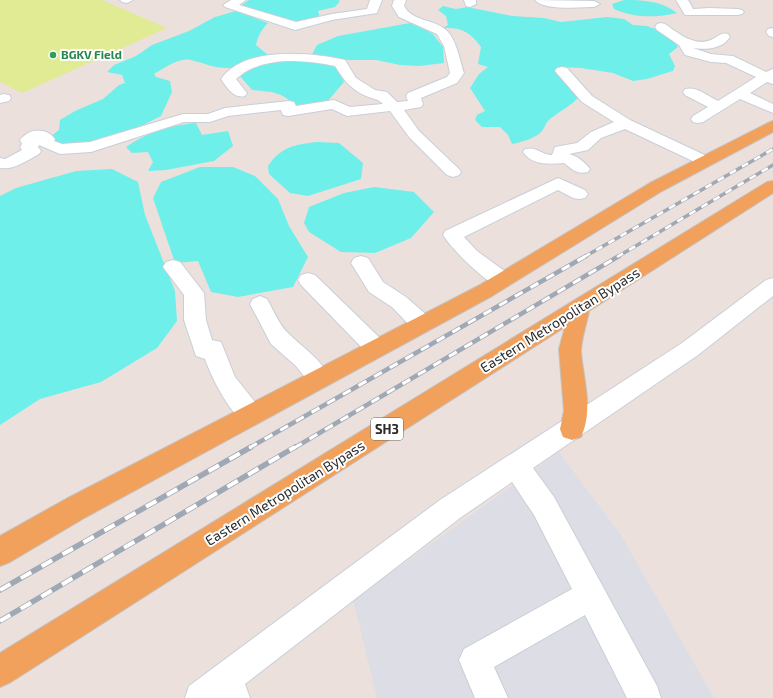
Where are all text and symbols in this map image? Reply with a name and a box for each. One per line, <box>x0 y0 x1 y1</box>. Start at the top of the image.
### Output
place label: BGKV Field <box>61 47 122 61</box>
marker: BGKV Field <box>48 50 58 60</box>
street label: Eastern Metropolitan Bypass <box>477 263 643 376</box>
road number: SH3 <box>371 418 403 440</box>
street label: Eastern Metropolitan Bypass <box>202 436 368 549</box>

